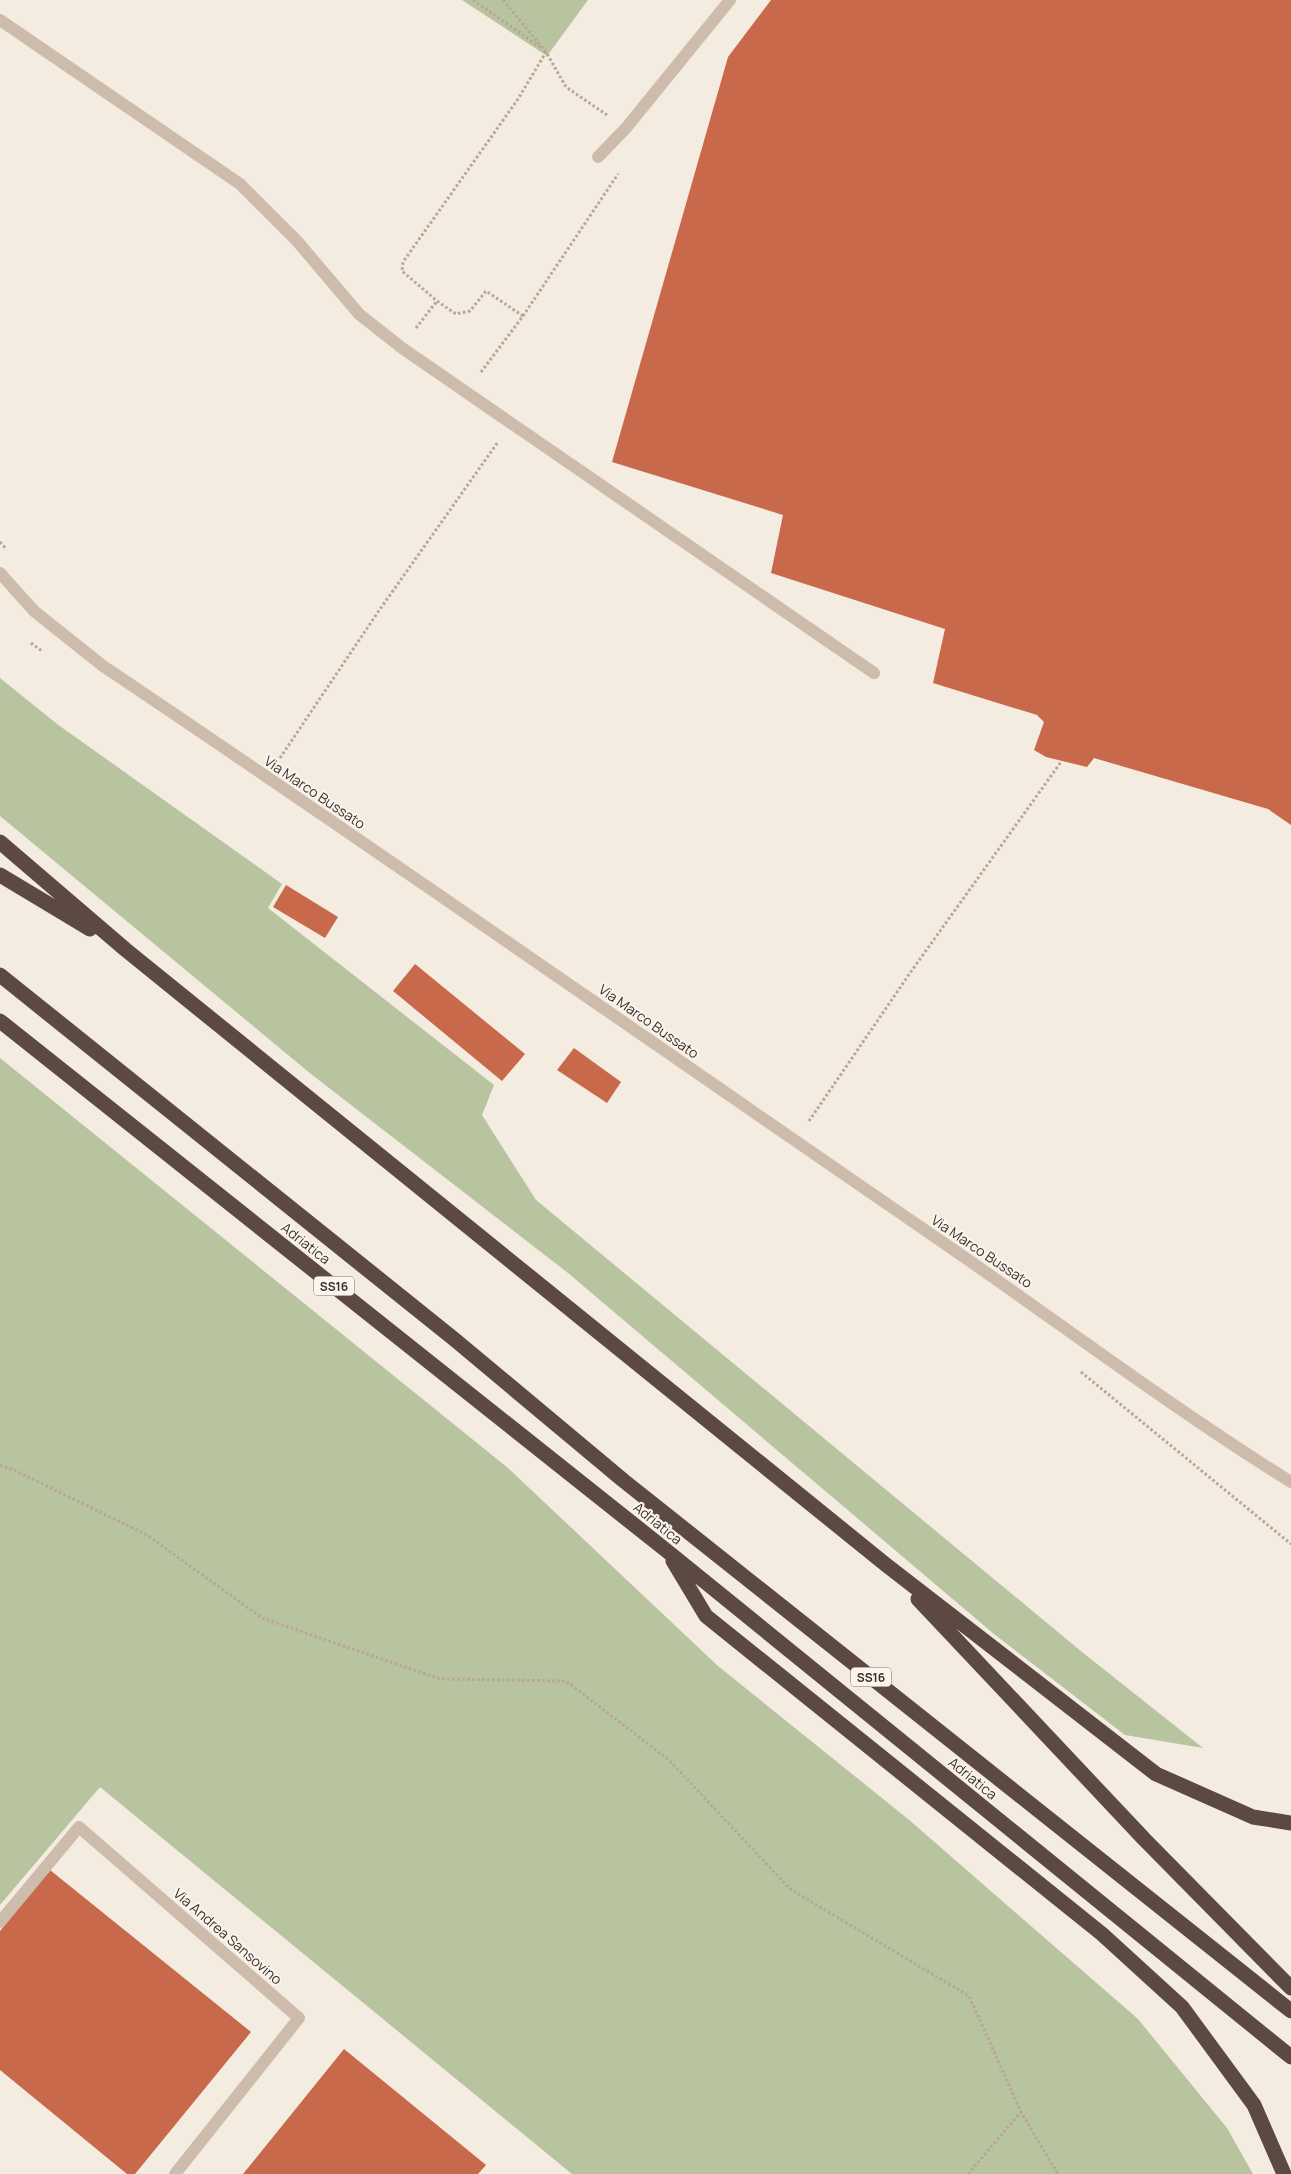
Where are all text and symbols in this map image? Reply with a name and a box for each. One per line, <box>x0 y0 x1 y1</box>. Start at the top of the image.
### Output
street label: Via Marco Bussato <box>261 751 369 833</box>
street label: Via Marco Bussato <box>595 979 703 1063</box>
street label: Via Marco Bussato <box>928 1210 1036 1292</box>
street label: Adriatica <box>277 1218 335 1268</box>
road number: SS16 <box>314 1276 354 1295</box>
street label: Adriatica <box>630 1497 686 1549</box>
road number: SS16 <box>851 1668 891 1686</box>
street label: Adriatica <box>945 1752 1001 1804</box>
street label: Via Andrea Sansovino <box>170 1884 286 1988</box>

